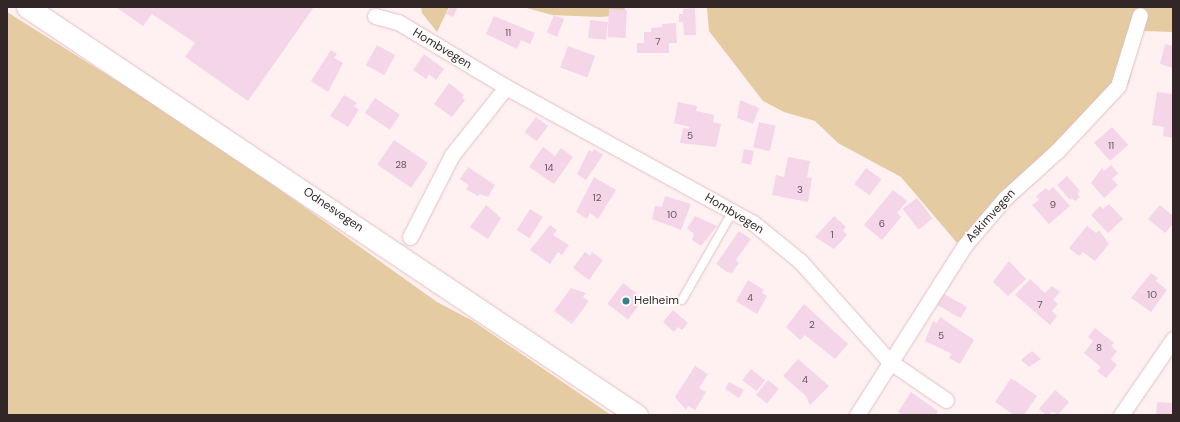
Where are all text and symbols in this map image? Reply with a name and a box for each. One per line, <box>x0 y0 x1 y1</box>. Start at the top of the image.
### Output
street label: Hombvegen <box>410 26 474 72</box>
house number: 11 <box>505 27 511 39</box>
house number: 7 <box>655 36 661 48</box>
house number: 5 <box>687 130 693 142</box>
house number: 11 <box>1108 140 1114 152</box>
house number: 28 <box>395 159 407 171</box>
house number: 14 <box>544 162 554 174</box>
house number: 3 <box>797 184 803 196</box>
street label: Odnesvegen <box>300 185 366 235</box>
street label: Askimvegen <box>963 186 1019 246</box>
street label: Hombvegen <box>702 191 766 237</box>
house number: 12 <box>593 192 601 204</box>
house number: 9 <box>1050 199 1056 211</box>
house number: 10 <box>667 209 677 221</box>
house number: 6 <box>879 218 885 230</box>
house number: 1 <box>830 229 834 241</box>
house number: 10 <box>1147 289 1157 301</box>
house number: 4 <box>747 292 753 304</box>
place label: Helheim <box>634 294 679 308</box>
marker: Helheim <box>621 296 631 306</box>
house number: 7 <box>1037 299 1043 311</box>
house number: 2 <box>809 319 815 331</box>
house number: 5 <box>938 330 944 342</box>
house number: 8 <box>1096 342 1102 354</box>
house number: 4 <box>802 374 808 386</box>

